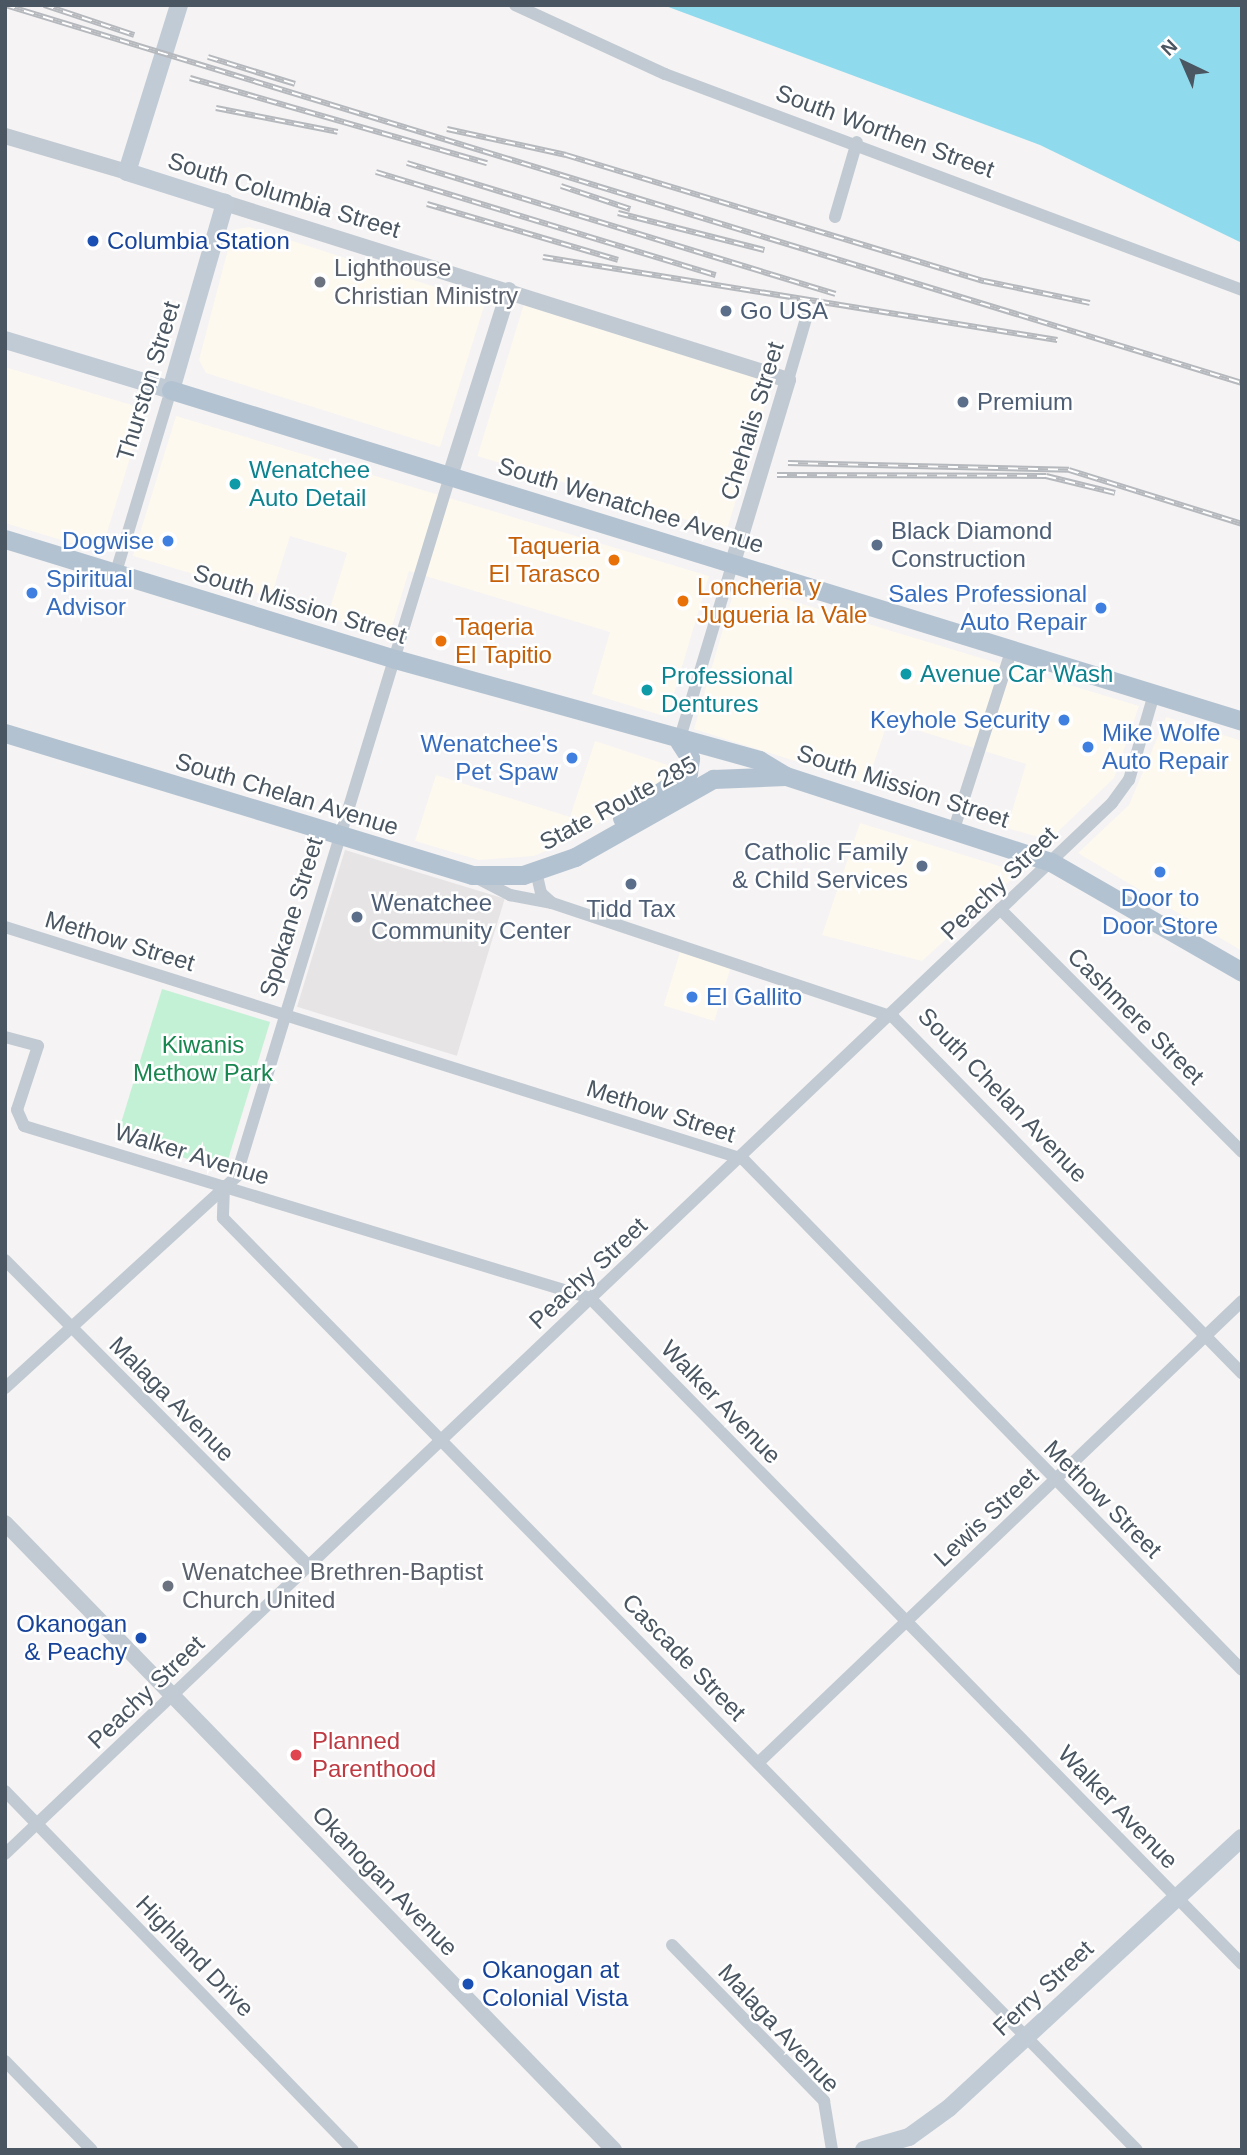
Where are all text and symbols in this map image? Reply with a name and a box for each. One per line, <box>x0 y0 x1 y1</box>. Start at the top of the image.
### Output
north arrow <box>1149 28 1219 98</box>
text: N <box>1157 35 1181 60</box>
street label: South Worthen Street <box>772 78 998 184</box>
street label: South Columbia Street <box>164 146 404 244</box>
place label: Columbia Station <box>107 227 290 255</box>
marker: Columbia Station <box>85 233 101 249</box>
place label: Lighthouse Christian Ministry <box>334 254 518 310</box>
marker: Lighthouse Christian Ministry <box>312 274 328 290</box>
place label: Go USA <box>740 297 828 325</box>
street label: Thurston Street <box>110 298 186 464</box>
marker: Go USA <box>718 303 734 319</box>
street label: Chehalis Street <box>714 338 790 504</box>
place label: Premium <box>977 388 1073 416</box>
marker: Premium <box>955 394 971 410</box>
street label: South Wenatchee Avenue <box>494 451 768 559</box>
place label: Wenatchee Auto Detail <box>249 456 370 512</box>
marker: Wenatchee Auto Detail <box>227 476 243 492</box>
place label: Black Diamond Construction <box>891 517 1052 573</box>
place label: Dogwise <box>62 527 154 555</box>
place label: Taqueria El Tarasco <box>488 532 600 588</box>
marker: Dogwise <box>160 533 176 549</box>
marker: Black Diamond Construction <box>869 537 885 553</box>
marker: Taqueria El Tarasco <box>606 552 622 568</box>
street label: South Mission Street <box>190 558 410 650</box>
place label: Spiritual Advisor <box>46 565 133 621</box>
place label: Loncheria y Jugueria la Vale <box>697 573 867 629</box>
place label: Sales Professional Auto Repair <box>888 580 1087 636</box>
marker: Spiritual Advisor <box>24 585 40 601</box>
marker: Loncheria y Jugueria la Vale <box>675 593 691 609</box>
marker: Sales Professional Auto Repair <box>1093 600 1109 616</box>
place label: Taqeria El Tapitio <box>455 613 552 669</box>
marker: Taqeria El Tapitio <box>433 633 449 649</box>
place label: Avenue Car Wash <box>920 660 1113 688</box>
place label: Professional Dentures <box>661 662 793 718</box>
marker: Avenue Car Wash <box>898 666 914 682</box>
marker: Professional Dentures <box>639 682 655 698</box>
place label: Keyhole Security <box>870 706 1050 734</box>
marker: Keyhole Security <box>1056 712 1072 728</box>
place label: Mike Wolfe Auto Repair <box>1102 719 1229 775</box>
place label: Wenatchee's Pet Spaw <box>420 730 558 786</box>
street label: South Mission Street <box>793 738 1013 834</box>
marker: Mike Wolfe Auto Repair <box>1080 739 1096 755</box>
street label: South Chelan Avenue <box>171 746 403 842</box>
street label: State Route 285 <box>535 750 701 856</box>
marker: Wenatchee's Pet Spaw <box>564 750 580 766</box>
street label: Peachy Street <box>935 820 1063 946</box>
street label: Spokane Street <box>253 834 329 1000</box>
place label: Catholic Family & Child Services <box>732 838 908 894</box>
marker: Catholic Family & Child Services <box>914 858 930 874</box>
marker: Door to Door Store <box>1152 864 1168 880</box>
marker: Tidd Tax <box>623 876 639 892</box>
place label: Door to Door Store <box>1102 884 1218 940</box>
place label: Wenatchee Community Center <box>371 889 571 945</box>
place label: Tidd Tax <box>586 895 676 923</box>
street label: Methow Street <box>42 905 198 977</box>
marker: Wenatchee Community Center <box>349 909 365 925</box>
street label: Cashmere Street <box>1062 942 1210 1090</box>
place label: El Gallito <box>706 983 802 1011</box>
marker: El Gallito <box>684 989 700 1005</box>
street label: South Chelan Avenue <box>912 1001 1094 1189</box>
park label: Kiwanis Methow Park <box>133 1031 273 1087</box>
street label: Methow Street <box>583 1073 739 1149</box>
street label: Walker Avenue <box>111 1117 273 1191</box>
street label: Peachy Street <box>523 1211 653 1335</box>
street label: Malaga Avenue <box>103 1330 241 1468</box>
street label: Walker Avenue <box>655 1334 787 1470</box>
street label: Methow Street <box>1038 1434 1168 1564</box>
street label: Lewis Street <box>928 1461 1044 1573</box>
place label: Wenatchee Brethren-Baptist Church United <box>182 1558 483 1614</box>
marker: Wenatchee Brethren-Baptist Church United <box>160 1578 176 1594</box>
street label: Cascade Street <box>616 1587 752 1727</box>
place label: Okanogan & Peachy <box>16 1610 127 1666</box>
street label: Peachy Street <box>82 1629 210 1755</box>
marker: Okanogan & Peachy <box>133 1630 149 1646</box>
place label: Planned Parenthood <box>312 1727 436 1783</box>
street label: Walker Avenue <box>1052 1739 1184 1875</box>
marker: Planned Parenthood <box>286 1745 306 1765</box>
street label: Okanogan Avenue <box>306 1800 464 1962</box>
street label: Highland Drive <box>130 1889 260 2023</box>
street label: Ferry Street <box>987 1934 1099 2042</box>
place label: Okanogan at Colonial Vista <box>482 1956 628 2012</box>
street label: Malaga Avenue <box>712 1957 846 2099</box>
marker: Okanogan at Colonial Vista <box>460 1976 476 1992</box>

